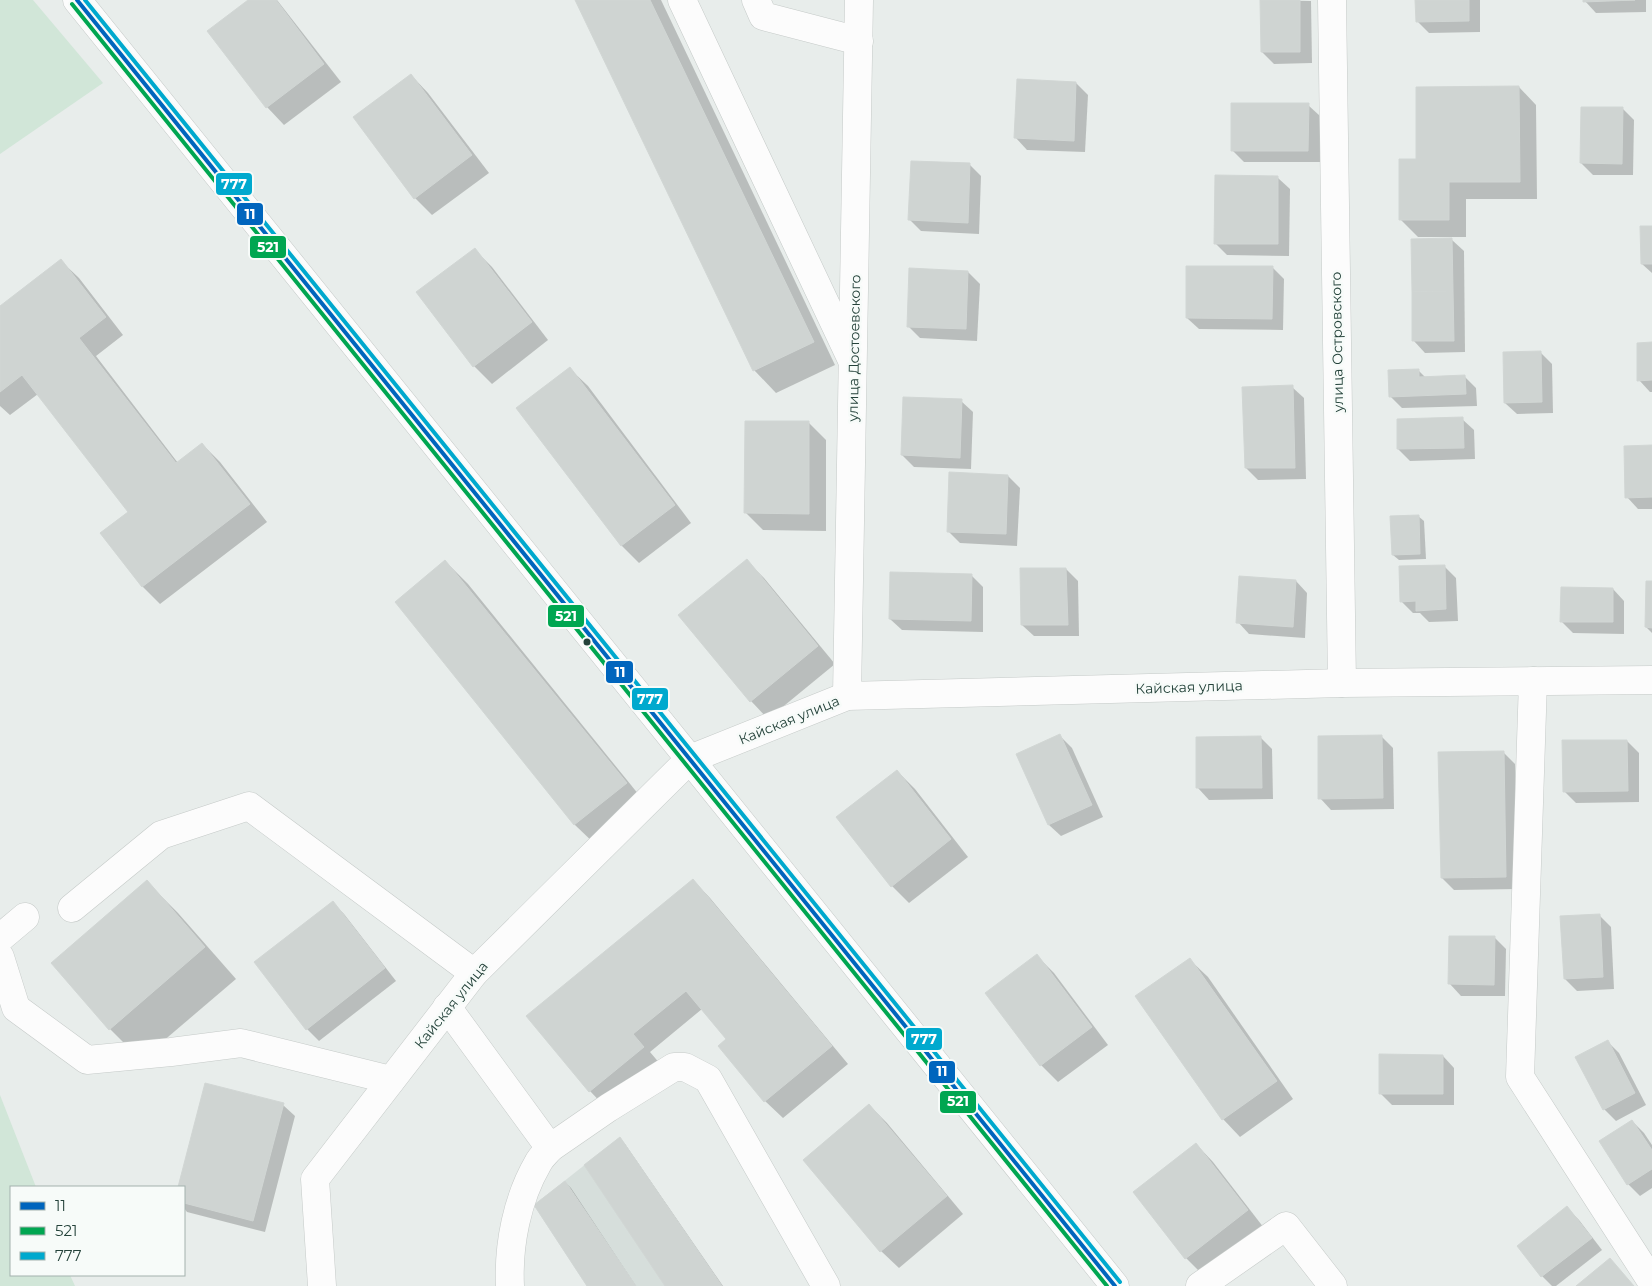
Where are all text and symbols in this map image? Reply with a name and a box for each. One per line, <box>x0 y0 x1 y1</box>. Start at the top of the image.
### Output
line badge: 777 <box>215 172 253 196</box>
text: 777 <box>221 175 247 193</box>
line badge: 11 <box>236 202 264 226</box>
text: 11 <box>245 205 255 223</box>
line badge: 521 <box>249 235 287 259</box>
text: 521 <box>257 238 279 256</box>
street label: улица Островского <box>1327 271 1347 413</box>
street label: улица Достоевского <box>844 274 864 423</box>
line badge: 521 <box>547 604 585 628</box>
text: 521 <box>555 607 577 625</box>
unlabelled marker <box>582 637 592 647</box>
line badge: 11 <box>605 660 634 684</box>
text: 11 <box>615 663 625 681</box>
street label: Кайская улица <box>1135 676 1243 698</box>
line badge: 777 <box>631 687 669 711</box>
text: 777 <box>637 690 663 708</box>
street label: Кайская улица <box>736 692 842 748</box>
street label: Кайская улица <box>410 958 492 1052</box>
line badge: 777 <box>905 1027 943 1051</box>
text: 777 <box>911 1030 937 1048</box>
line badge: 11 <box>928 1060 956 1084</box>
text: 11 <box>937 1062 947 1080</box>
line badge: 521 <box>939 1090 977 1114</box>
text: 521 <box>947 1092 969 1110</box>
legend <box>10 1186 185 1276</box>
text: 11 <box>55 1196 66 1215</box>
text: 521 <box>55 1221 77 1240</box>
text: 777 <box>55 1246 82 1265</box>

